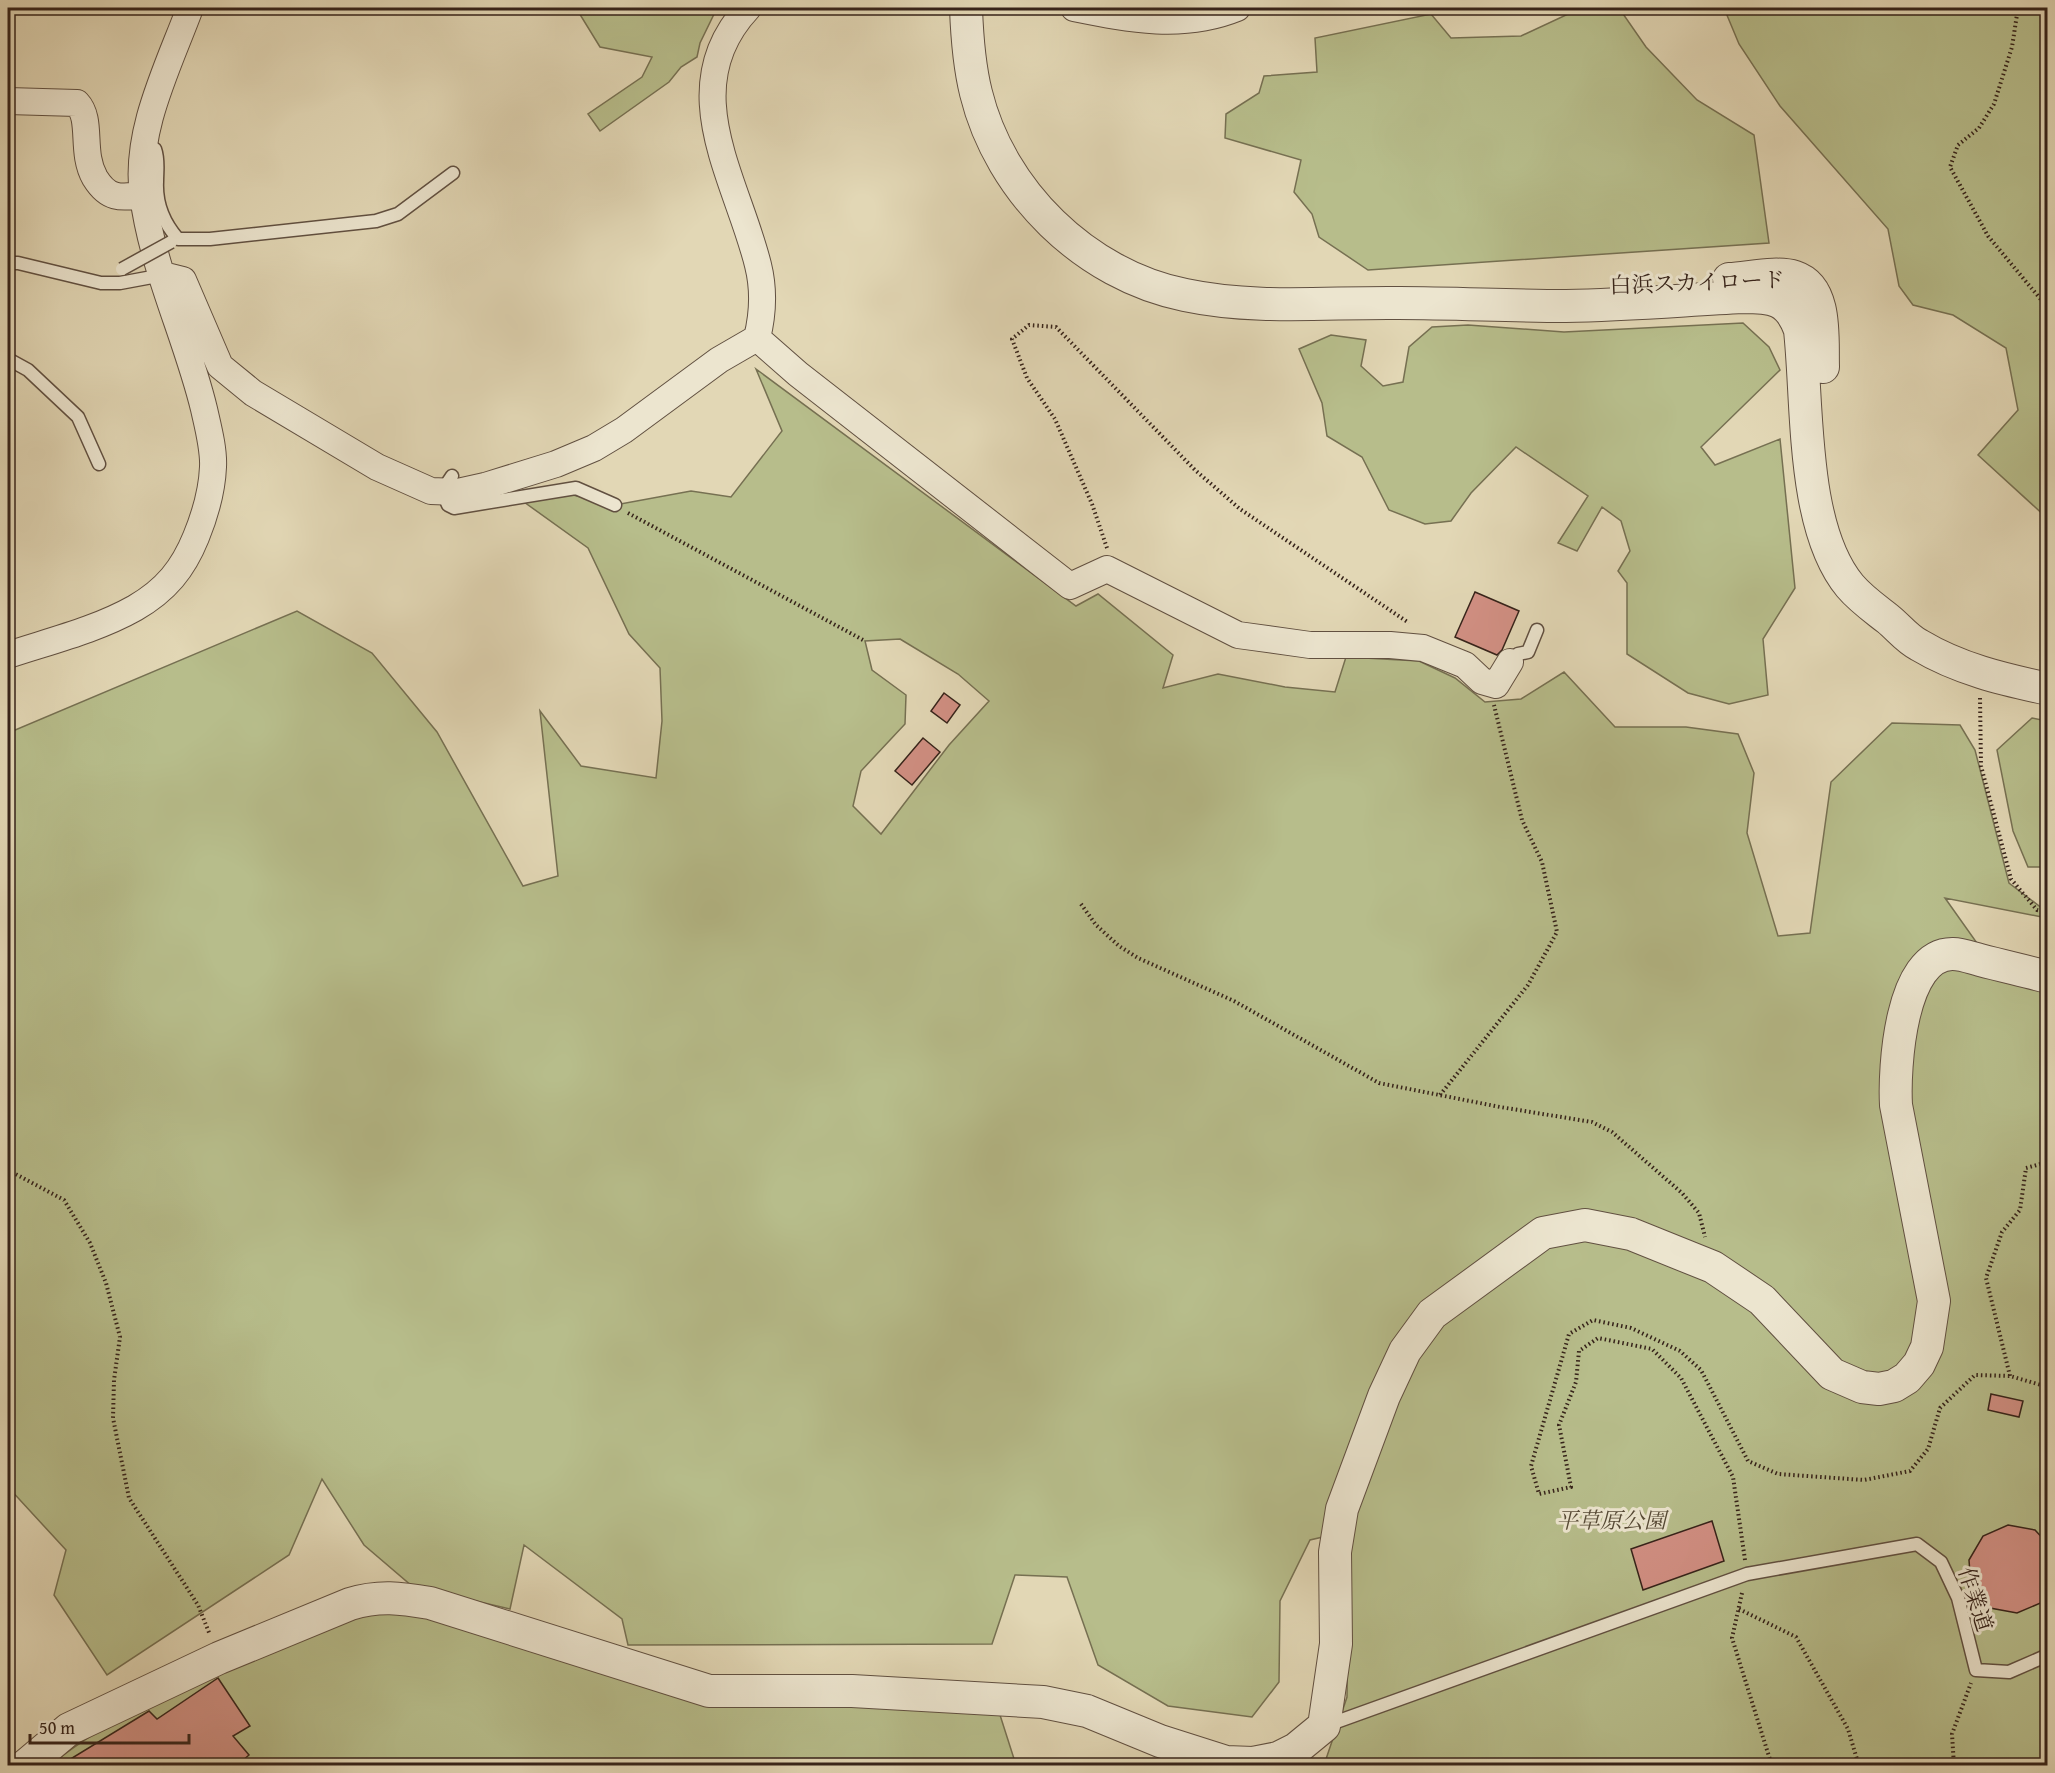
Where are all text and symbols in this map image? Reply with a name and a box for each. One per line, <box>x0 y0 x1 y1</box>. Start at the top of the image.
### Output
street label: 白浜スカイロード <box>1609 263 1785 301</box>
park label: 平草原公園 <box>1556 1504 1669 1536</box>
street label: 作業道 <box>1951 1563 2001 1635</box>
scale bar <box>30 1707 189 1745</box>
text: 50 m <box>39 1714 75 1741</box>

